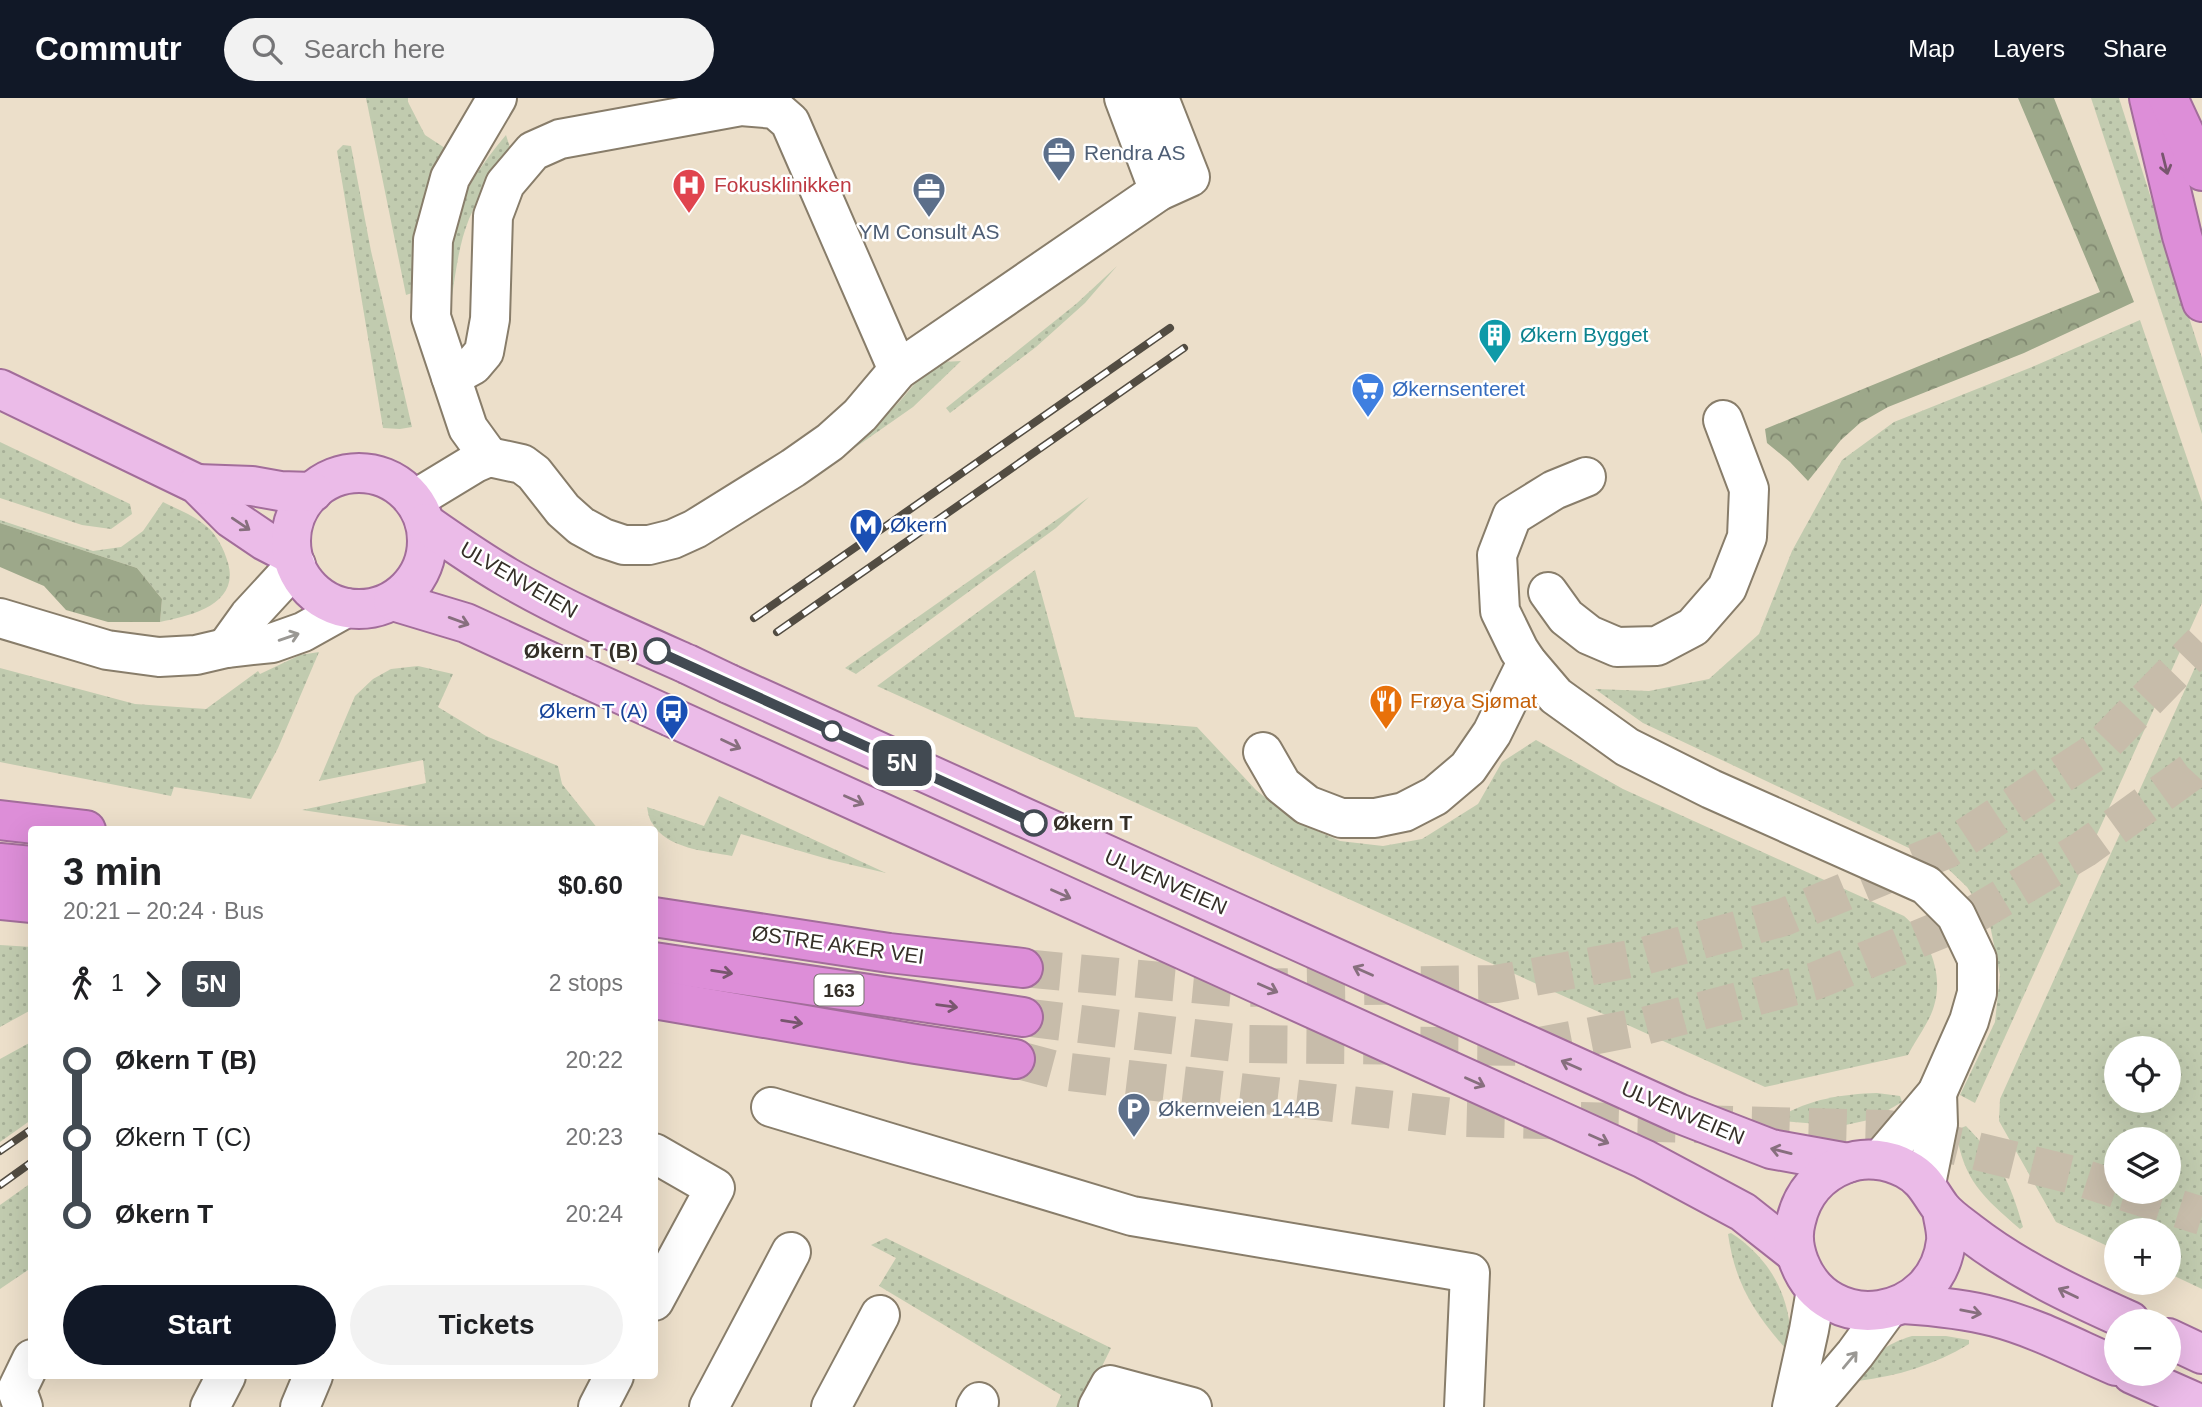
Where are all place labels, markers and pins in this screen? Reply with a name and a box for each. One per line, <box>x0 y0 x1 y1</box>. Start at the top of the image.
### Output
office icon: Rendra AS <box>1040 134 1078 183</box>
place label: Rendra AS <box>1084 141 1186 164</box>
hospital icon: Fokusklinikken <box>670 166 708 215</box>
office icon: YM Consult AS <box>910 170 948 219</box>
place label: Fokusklinikken <box>714 173 852 196</box>
place label: YM Consult AS <box>858 220 1000 243</box>
building icon: Økern Bygget <box>1476 316 1514 365</box>
place label: Økern Bygget <box>1520 323 1649 346</box>
supermarket icon: Økernsenteret <box>1349 370 1387 419</box>
place label: Økernsenteret <box>1392 377 1525 400</box>
metro station icon: Økern <box>847 506 885 555</box>
place label: Økern <box>890 513 947 536</box>
marker: Økern T (B) <box>644 638 670 664</box>
place label: Økern T (B) <box>524 639 638 662</box>
restaurant icon: Frøya Sjømat <box>1367 682 1405 731</box>
place label: Frøya Sjømat <box>1410 689 1537 712</box>
bus stop icon: Økern T (A) <box>653 692 691 741</box>
place label: Økern T (A) <box>539 699 648 722</box>
unlabelled marker <box>822 721 842 741</box>
marker: Økern T <box>1021 810 1047 836</box>
place label: Økern T <box>1053 811 1133 834</box>
parking icon: Økernveien 144B <box>1115 1090 1153 1139</box>
place label: Økernveien 144B <box>1158 1097 1320 1120</box>

